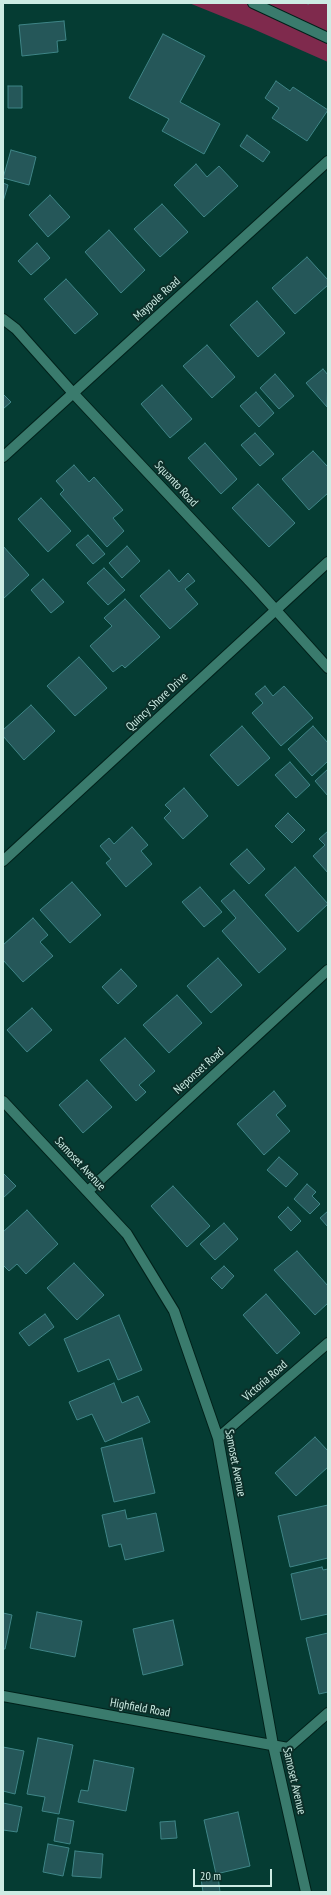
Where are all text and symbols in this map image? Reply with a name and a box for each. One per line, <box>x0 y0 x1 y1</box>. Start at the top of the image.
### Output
street label: Maypole Road <box>131 274 183 324</box>
street label: Squanto Road <box>151 458 201 510</box>
street label: Quincy Shore Drive <box>123 670 191 734</box>
street label: Neponset Road <box>171 1045 227 1097</box>
street label: Samoset Avenue <box>51 1134 109 1194</box>
street label: Victoria Road <box>240 1358 290 1404</box>
street label: Samoset Avenue <box>221 1428 249 1498</box>
street label: Highfield Road <box>109 1696 171 1720</box>
street label: Samoset Avenue <box>279 1746 309 1816</box>
scale bar <box>195 1861 274 1887</box>
text: 20 m <box>200 1868 221 1883</box>

